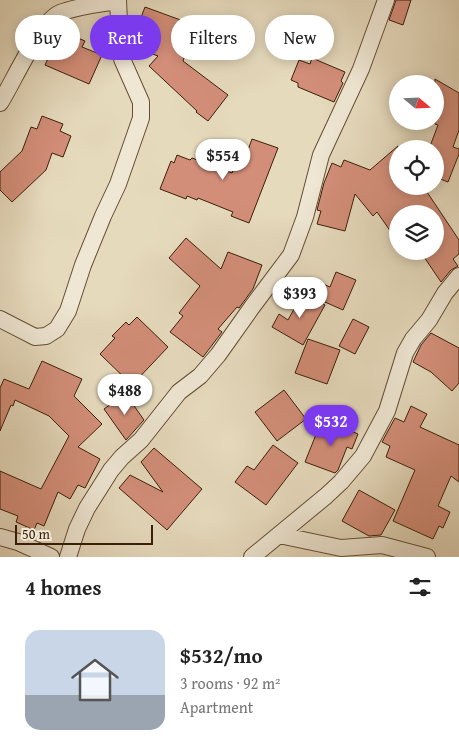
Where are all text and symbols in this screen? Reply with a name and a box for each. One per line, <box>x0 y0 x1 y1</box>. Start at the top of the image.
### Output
chip: Buy <box>15 15 80 60</box>
chip: Rent <box>90 15 161 60</box>
chip: Filters <box>171 15 255 60</box>
chip: New <box>265 15 334 60</box>
north arrow <box>389 75 444 130</box>
map controls <box>389 75 444 260</box>
pin: $554 <box>193 138 253 181</box>
button: locate <box>389 140 444 195</box>
text: $554 <box>206 143 240 167</box>
button: layers <box>389 205 444 260</box>
pin: $393 <box>270 276 330 319</box>
text: $393 <box>283 281 317 305</box>
pin: $488 <box>95 374 155 416</box>
text: $488 <box>108 378 142 402</box>
pin: $532 <box>301 404 361 447</box>
text: $532 <box>314 409 348 433</box>
scale bar <box>15 522 152 545</box>
text: 50 m <box>22 524 50 544</box>
text: 4 homes <box>25 572 101 603</box>
icon: filters <box>406 573 434 601</box>
text: $532/mo <box>180 640 263 671</box>
icon: home <box>65 650 125 710</box>
text: 3 rooms · 92 m² <box>180 671 280 695</box>
text: Apartment <box>180 695 253 719</box>

